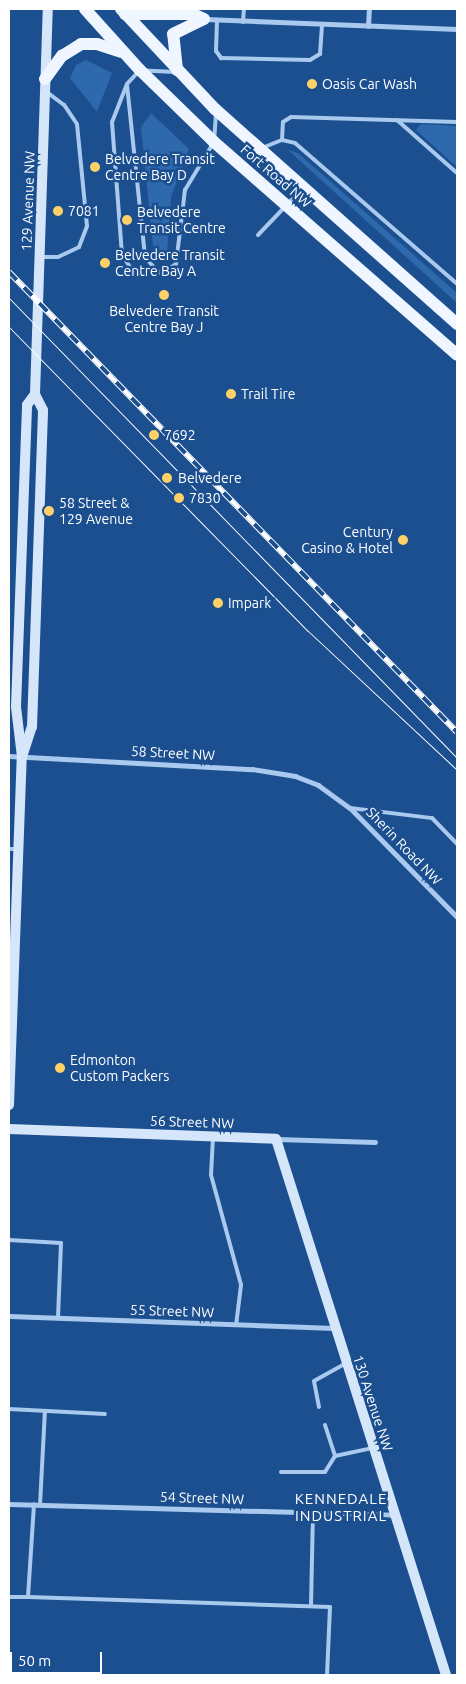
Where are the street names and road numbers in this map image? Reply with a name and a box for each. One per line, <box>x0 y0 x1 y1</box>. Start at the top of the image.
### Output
street label: Fort Road NW <box>237 141 315 211</box>
street label: 129 Avenue NW <box>18 151 38 251</box>
street label: 58 Street NW <box>131 742 215 764</box>
street label: Sherin Road NW <box>363 804 445 888</box>
street label: 56 Street NW <box>150 1112 234 1132</box>
street label: 55 Street NW <box>130 1301 214 1321</box>
street label: 130 Avenue NW <box>350 1353 396 1453</box>
street label: 54 Street NW <box>160 1488 244 1508</box>

